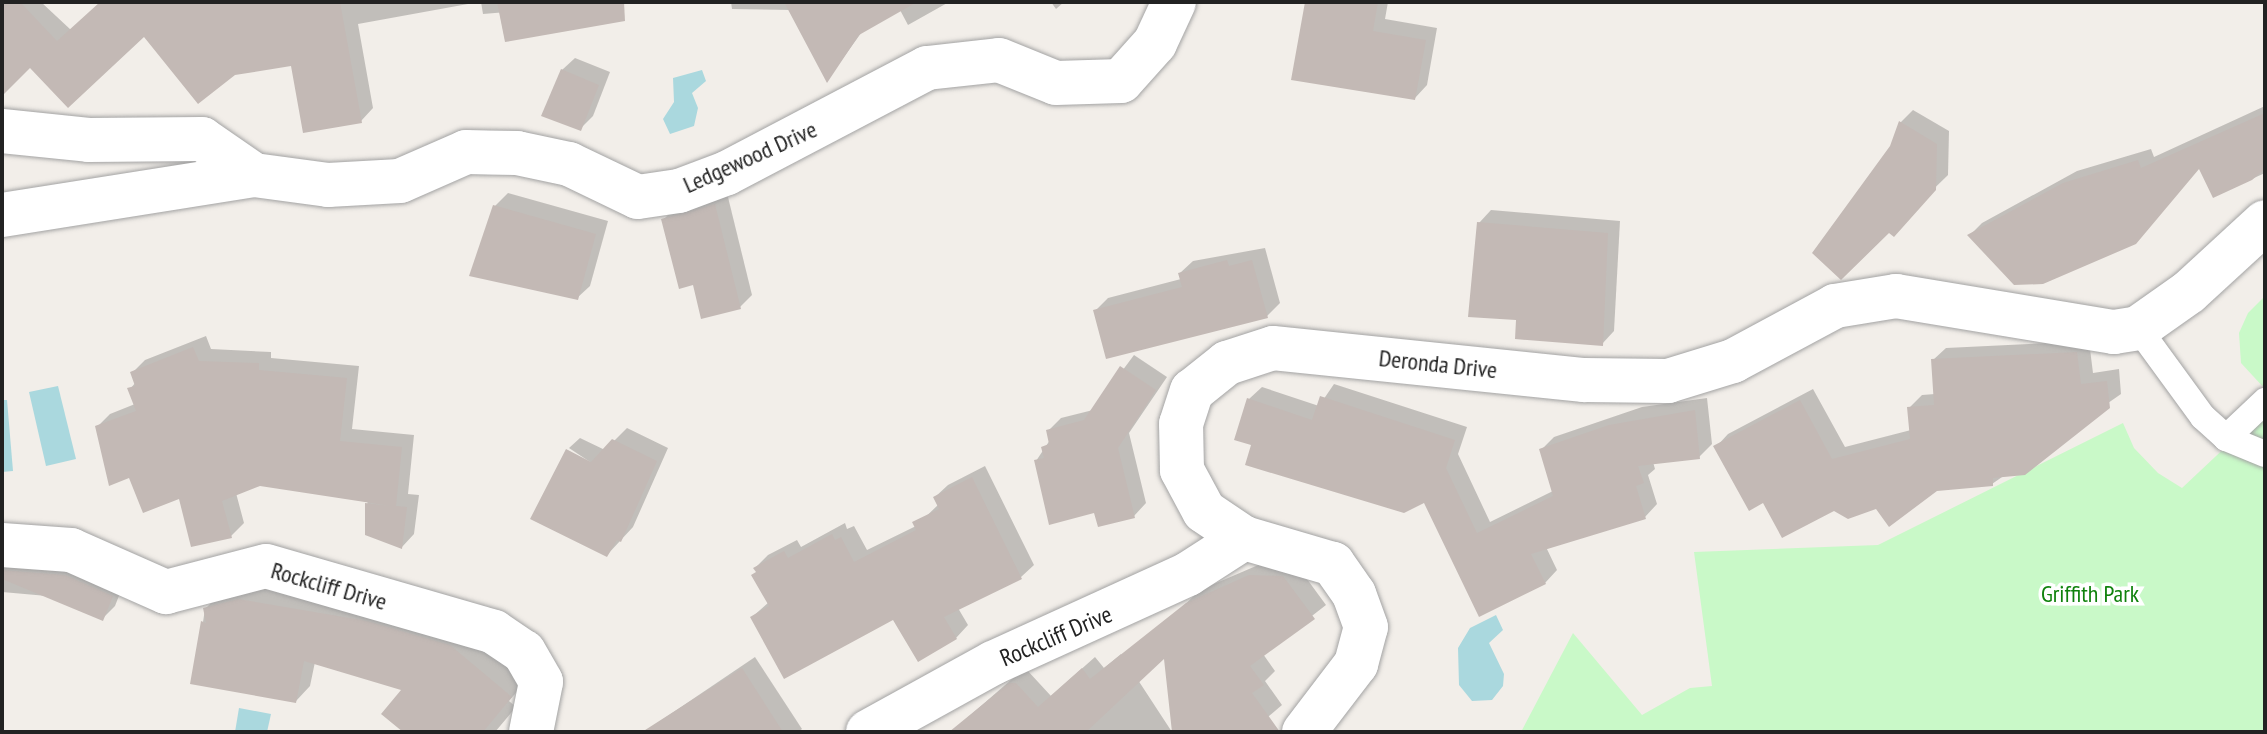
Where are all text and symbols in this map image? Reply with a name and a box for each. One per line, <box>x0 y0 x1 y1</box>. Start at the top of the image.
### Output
street label: Ledgewood Drive <box>679 115 821 199</box>
street label: Deronda Drive <box>1377 343 1499 385</box>
street label: Rockcliff Drive <box>268 556 390 616</box>
park label: Griffith Park <box>2041 580 2139 608</box>
street label: Rockcliff Drive <box>996 600 1116 672</box>

